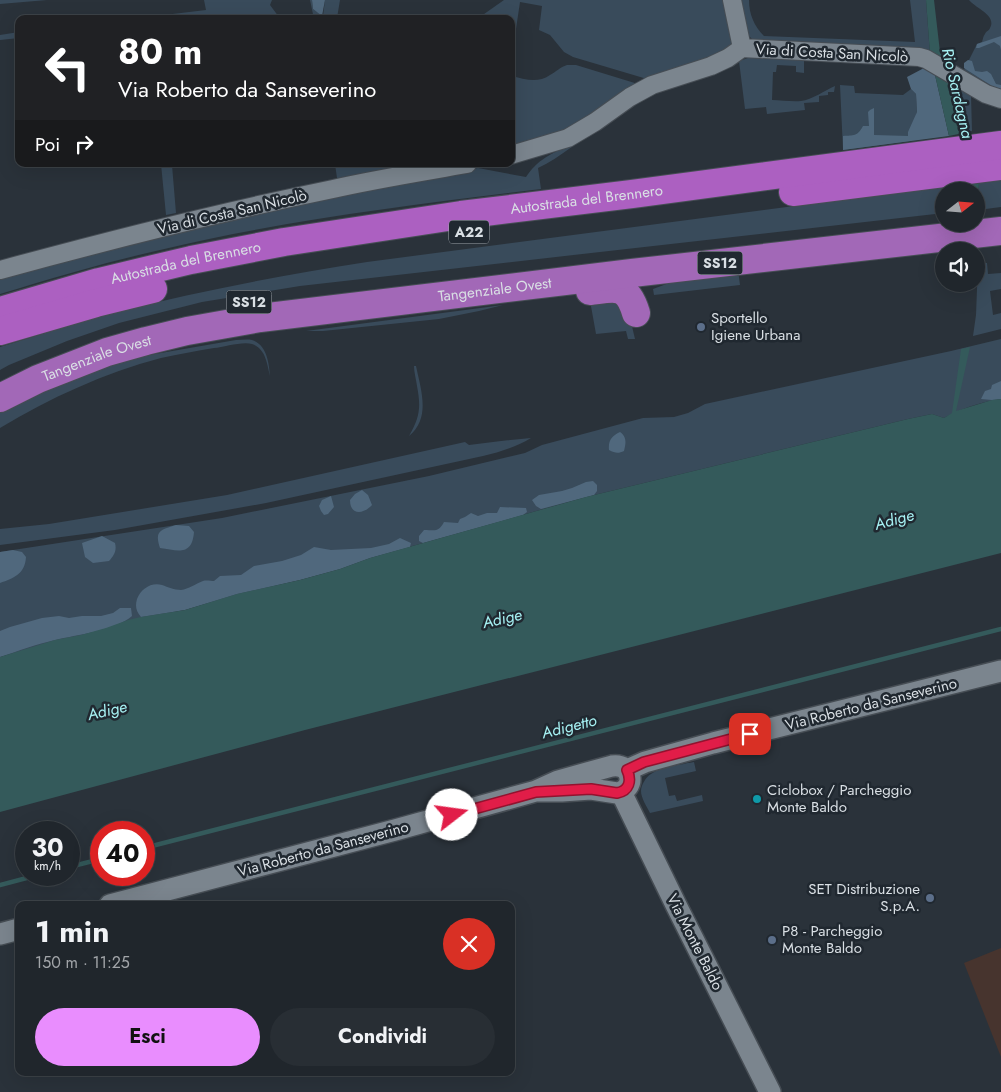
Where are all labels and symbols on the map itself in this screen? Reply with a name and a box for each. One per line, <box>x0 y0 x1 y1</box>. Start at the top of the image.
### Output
street label: Via di Costa San Nicolò <box>755 38 909 68</box>
water label: Rio Sardagna <box>936 46 979 141</box>
street label: Autostrada del Brennero <box>509 179 664 220</box>
north arrow <box>935 182 985 232</box>
street label: Via di Costa San Nicolò <box>155 184 309 240</box>
road number: A22 <box>449 220 489 243</box>
street label: Autostrada del Brennero <box>108 236 263 290</box>
road number: SS12 <box>698 252 742 274</box>
street label: Tangenziale Ovest <box>437 272 553 307</box>
road number: SS12 <box>226 290 272 314</box>
place label: Sportello Igiene Urbana <box>711 307 800 346</box>
marker: Sportello Igiene Urbana <box>695 321 707 333</box>
street label: Tangenziale Ovest <box>39 329 154 387</box>
water label: Adige <box>871 503 916 536</box>
water label: Adige <box>479 603 524 634</box>
street label: Via Roberto da Sanseverino <box>783 672 959 736</box>
water label: Adige <box>84 695 129 726</box>
water label: Adigetto <box>538 708 600 745</box>
pin <box>729 713 771 755</box>
place label: Ciclobox / Parcheggio Monte Baldo <box>767 779 911 818</box>
position arrow <box>425 788 477 840</box>
marker: Ciclobox / Parcheggio Monte Baldo <box>751 793 763 805</box>
street label: Via Roberto da Sanseverino <box>235 816 411 882</box>
speed limit sign: 40 <box>90 821 155 886</box>
place label: SET Distribuzione S.p.A. <box>808 878 920 917</box>
street label: Via Monte Baldo <box>661 890 729 994</box>
marker: SET Distribuzione S.p.A. <box>924 892 936 904</box>
place label: P8 - Parcheggio Monte Baldo <box>782 920 882 959</box>
marker: P8 - Parcheggio Monte Baldo <box>766 934 778 946</box>

